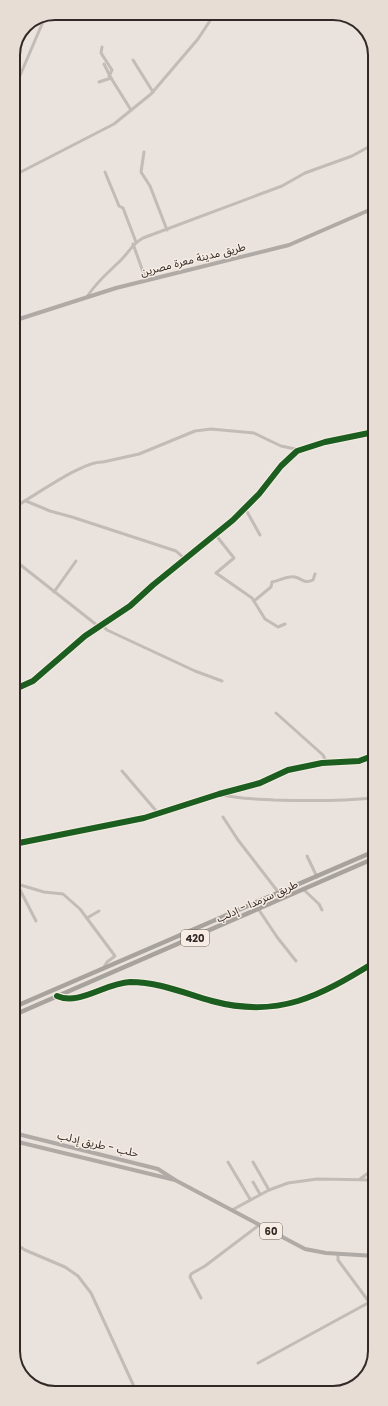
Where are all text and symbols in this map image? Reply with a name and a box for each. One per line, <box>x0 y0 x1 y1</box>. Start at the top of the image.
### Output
street label: طريق مدينة معرة مصرين <box>139 238 247 280</box>
street label: طريق سرمدا - إدلب <box>214 876 300 926</box>
road number: 420 <box>181 930 209 946</box>
street label: حلب - طريق إدلب <box>56 1127 141 1161</box>
road number: 60 <box>260 1223 282 1239</box>

